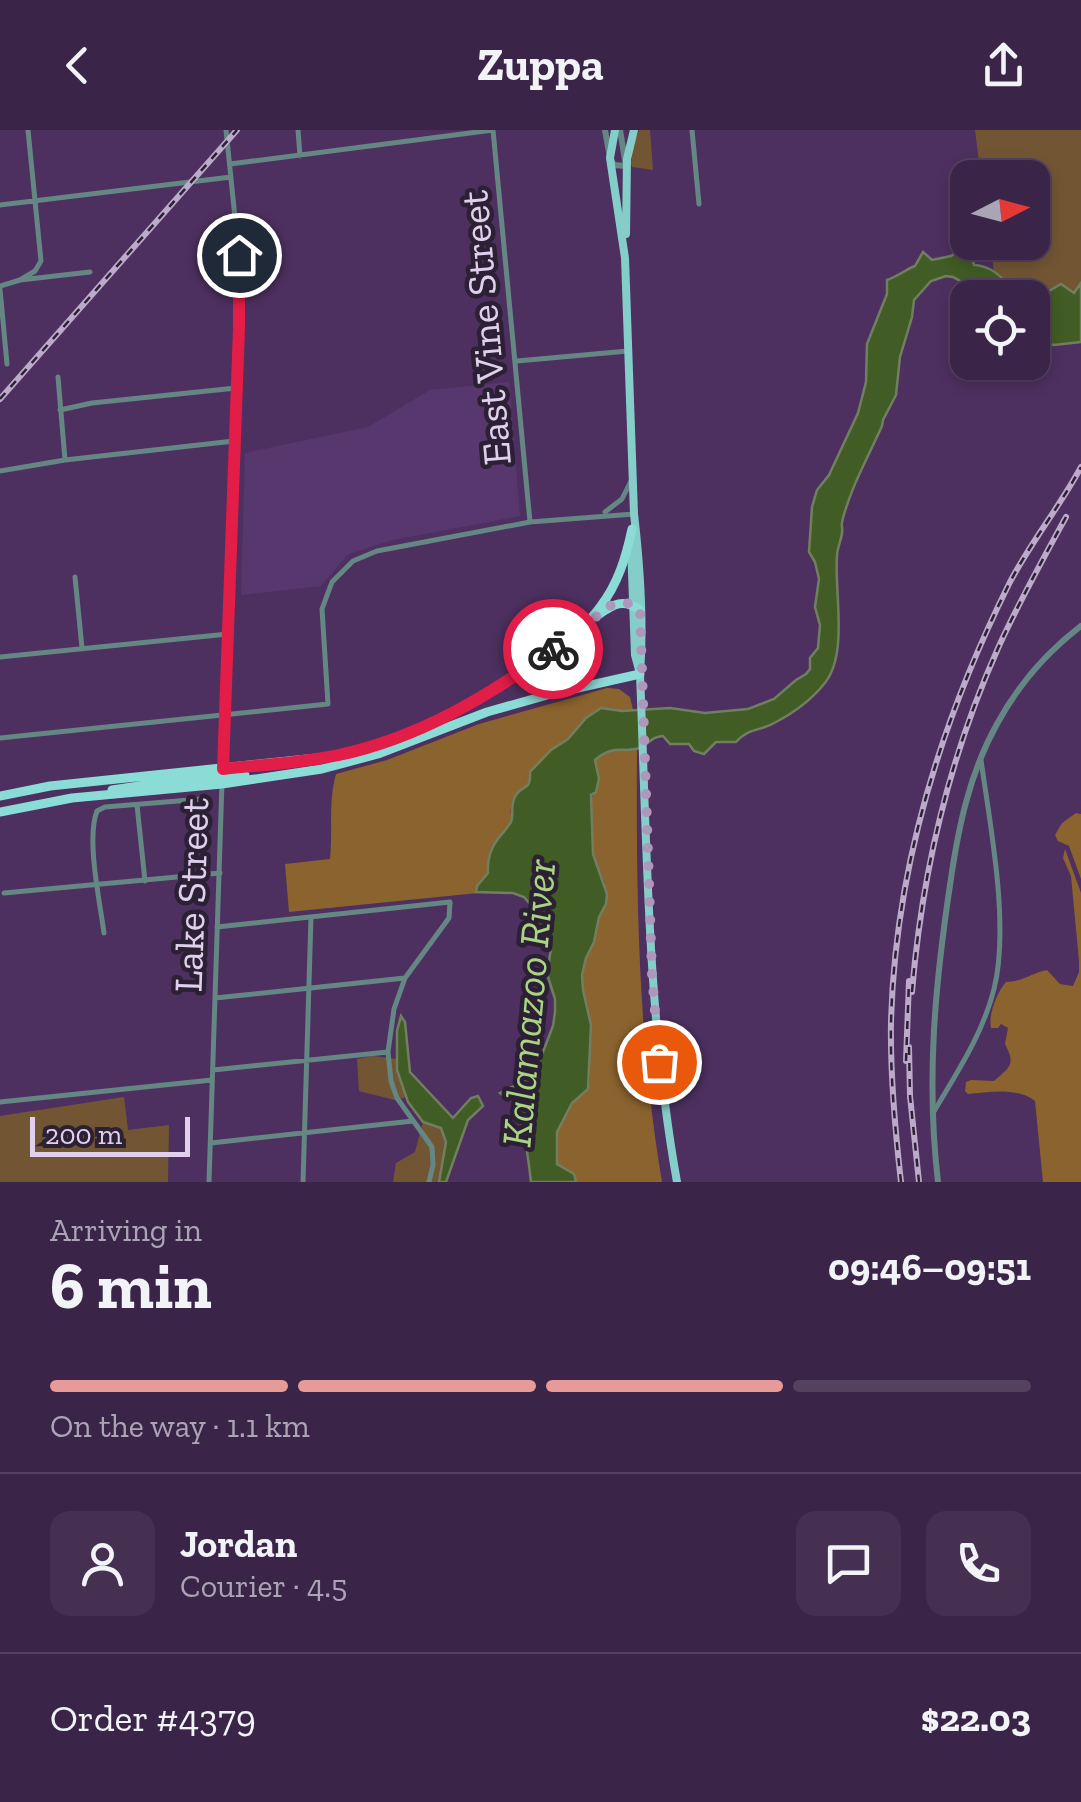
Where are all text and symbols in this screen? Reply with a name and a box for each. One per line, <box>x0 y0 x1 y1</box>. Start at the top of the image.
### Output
icon: back <box>50 38 105 93</box>
text: Zuppa <box>477 38 604 92</box>
icon: share <box>976 38 1031 93</box>
north arrow <box>950 160 1050 260</box>
map controls <box>950 160 1050 380</box>
street label: East Vine Street <box>449 189 521 467</box>
pin <box>197 213 282 298</box>
icon: home <box>212 228 267 283</box>
button: locate <box>950 280 1050 380</box>
courier <box>503 599 603 699</box>
icon: bike <box>526 622 581 677</box>
street label: Lake Street <box>164 797 218 993</box>
water label: Kalamazoo River <box>491 857 567 1149</box>
pin <box>617 1020 702 1105</box>
icon: bag <box>632 1035 687 1090</box>
scale bar <box>30 1112 190 1156</box>
text: 200 m <box>45 1118 122 1151</box>
text: Arriving in <box>50 1211 202 1249</box>
text: 09:46–09:51 <box>828 1244 1031 1290</box>
text: 6 min <box>50 1247 212 1325</box>
text: On the way · 1.1 km <box>50 1407 310 1445</box>
button: person <box>50 1511 155 1616</box>
button: chat <box>796 1511 901 1616</box>
button: phone <box>926 1511 1031 1616</box>
text: Jordan <box>180 1521 297 1567</box>
text: Courier · 4.5 <box>180 1567 347 1605</box>
text: Order #4379 <box>50 1695 256 1741</box>
text: $22.03 <box>921 1695 1031 1741</box>

